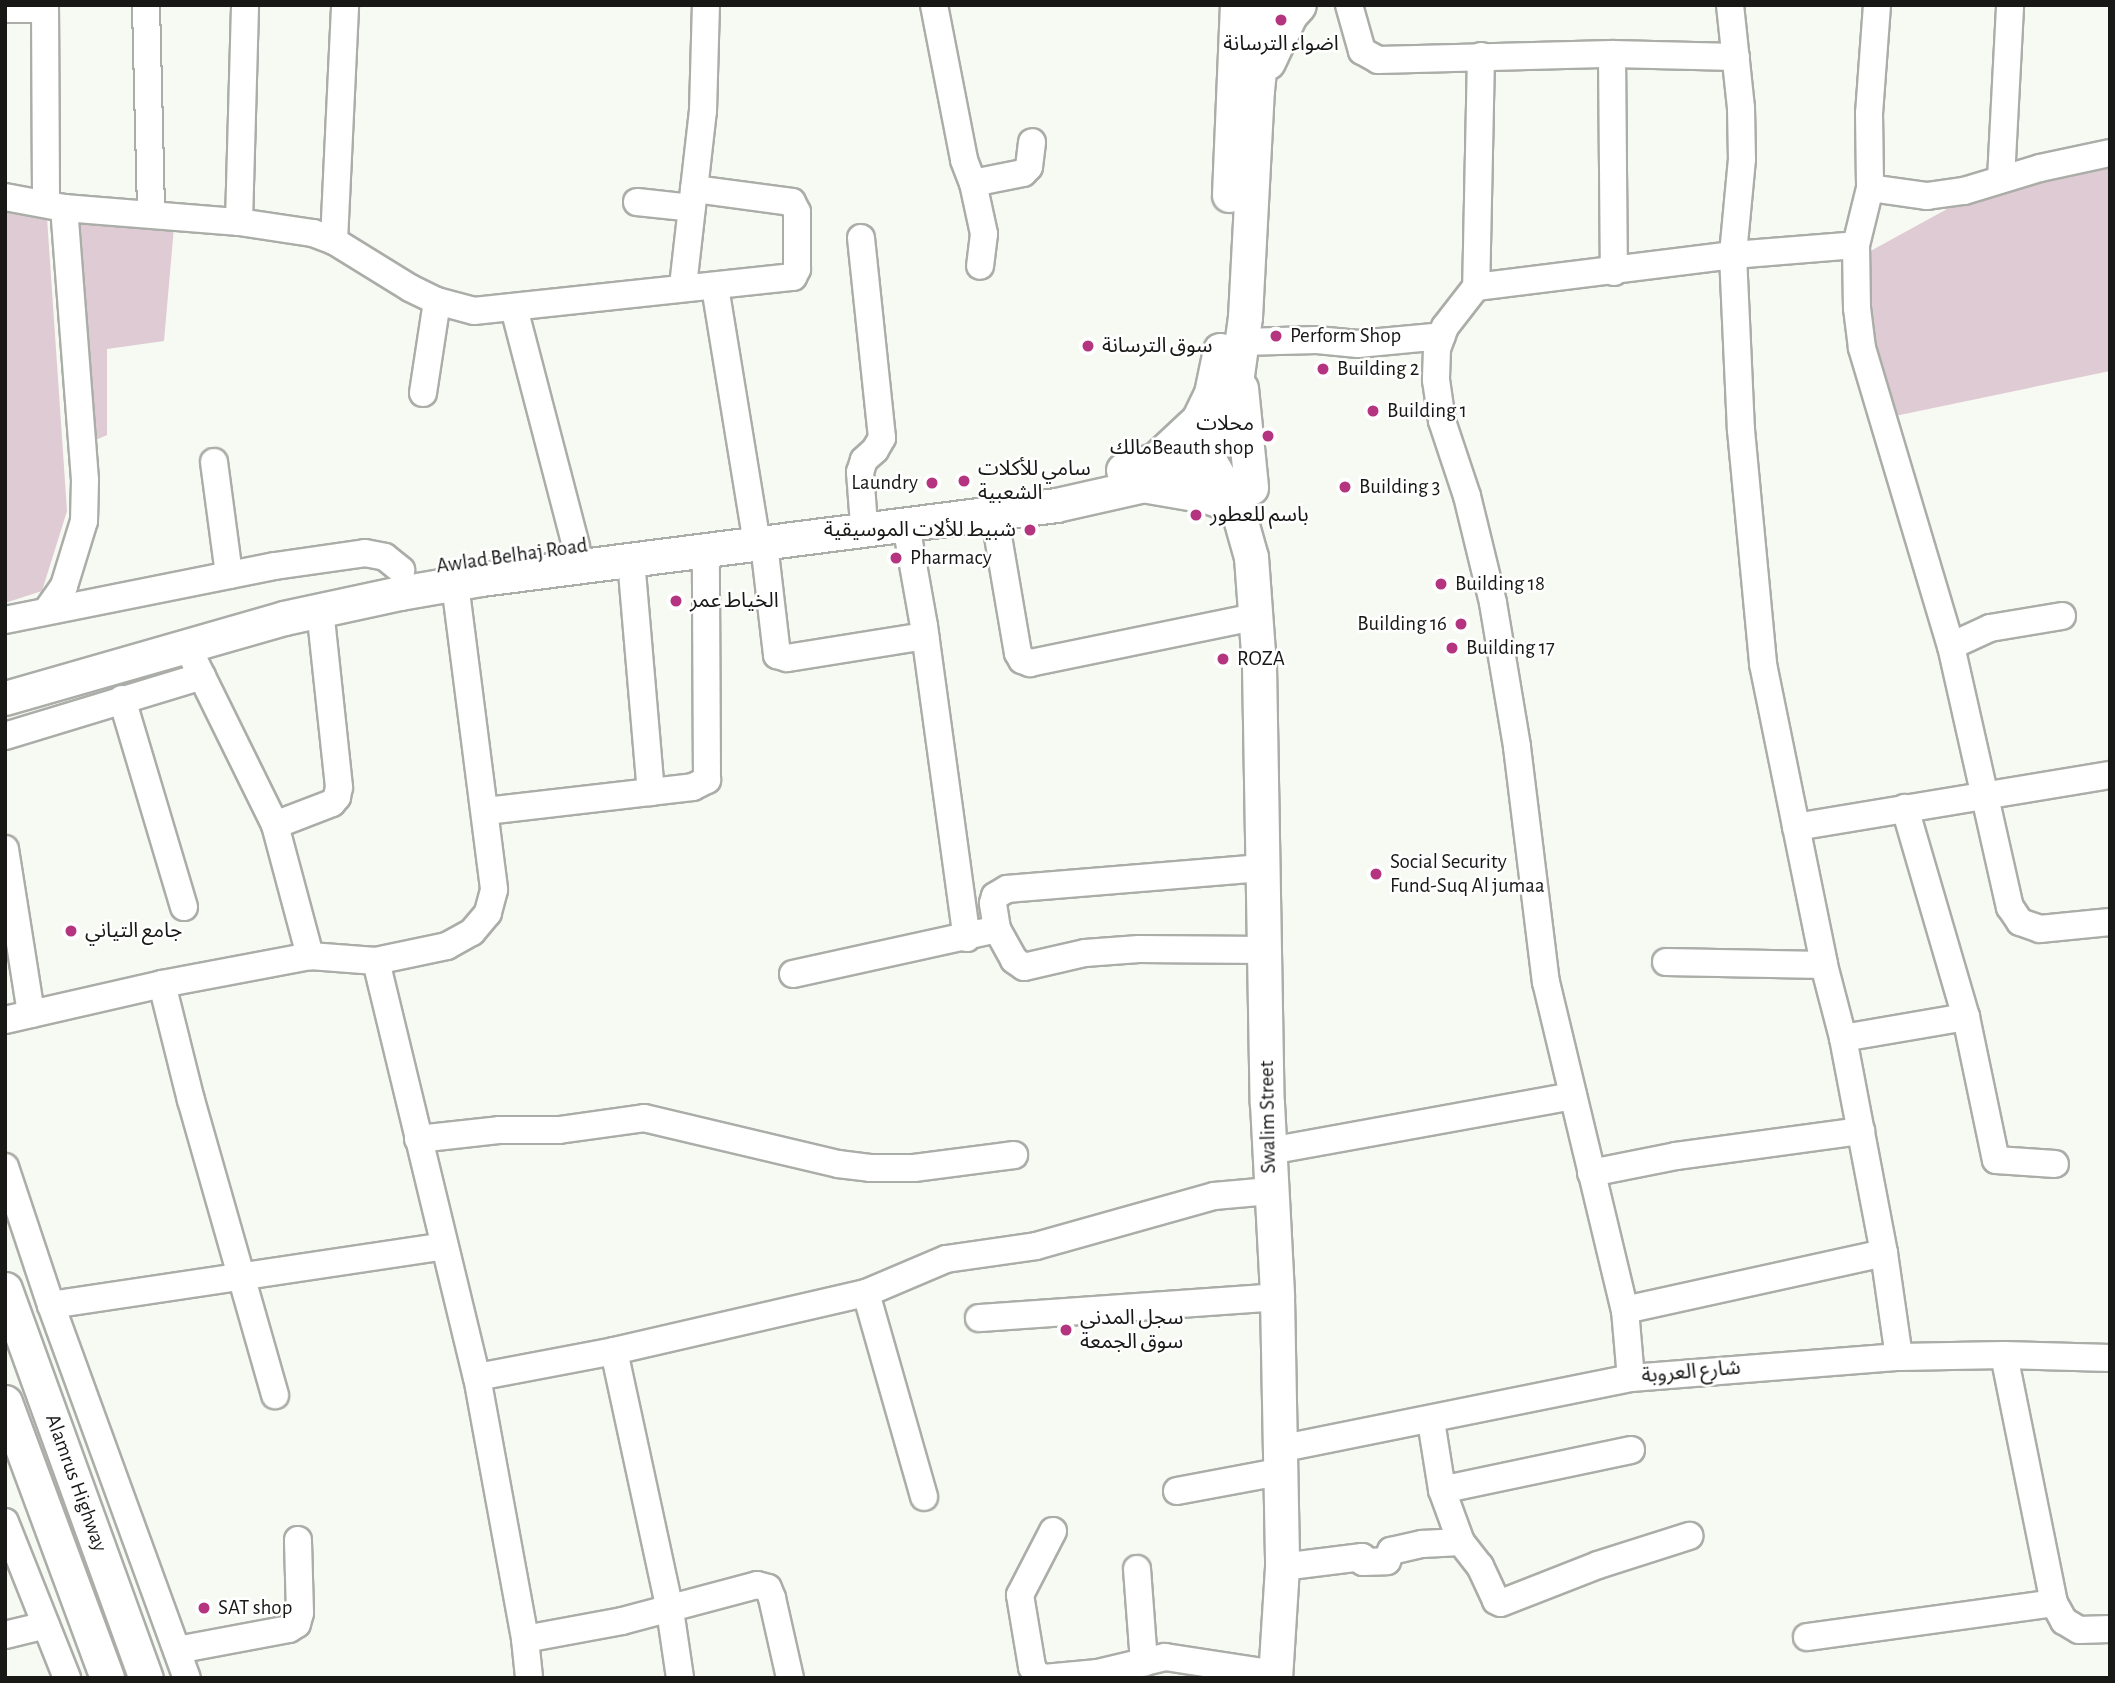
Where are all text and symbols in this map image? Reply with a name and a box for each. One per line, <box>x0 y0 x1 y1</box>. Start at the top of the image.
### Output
marker: اضواء الترسانة <box>1273 12 1289 28</box>
place label: اضواء الترسانة <box>1223 31 1339 57</box>
place label: Perform Shop <box>1290 323 1401 349</box>
marker: Perform Shop <box>1268 328 1284 344</box>
place label: سوق الترسانة <box>1102 333 1213 359</box>
marker: سوق الترسانة <box>1080 338 1096 354</box>
place label: Building 2 <box>1337 356 1419 382</box>
marker: Building 2 <box>1315 361 1331 377</box>
place label: Building 1 <box>1387 398 1467 424</box>
marker: Building 1 <box>1365 403 1381 419</box>
place label: محلات مالكBeauth shop <box>1110 411 1254 461</box>
marker: محلات مالكBeauth shop <box>1260 428 1276 444</box>
place label: سامي للأكلات الشعبية <box>978 456 1091 506</box>
place label: Laundry <box>851 470 918 496</box>
marker: سامي للأكلات الشعبية <box>956 473 972 489</box>
place label: Building 3 <box>1359 474 1440 500</box>
marker: Laundry <box>924 475 940 491</box>
marker: Building 3 <box>1337 479 1353 495</box>
place label: باسم للعطور <box>1210 502 1309 528</box>
marker: باسم للعطور <box>1188 507 1204 523</box>
place label: شبيط للألات الموسيقية <box>824 517 1016 543</box>
marker: شبيط للألات الموسيقية <box>1022 522 1038 538</box>
street label: Awlad Belhaj Road <box>435 533 589 579</box>
place label: Pharmacy <box>910 545 992 571</box>
marker: Pharmacy <box>888 550 904 566</box>
place label: Building 18 <box>1455 571 1545 597</box>
marker: Building 18 <box>1433 576 1449 592</box>
place label: الخياط عمر <box>690 588 779 614</box>
marker: الخياط عمر <box>668 593 684 609</box>
place label: Building 16 <box>1357 611 1447 637</box>
marker: Building 16 <box>1453 616 1469 632</box>
place label: Building 17 <box>1466 635 1555 661</box>
marker: Building 17 <box>1444 640 1460 656</box>
place label: ROZA <box>1237 646 1285 672</box>
marker: ROZA <box>1215 651 1231 667</box>
place label: Social Security Fund-Suq Al jumaa <box>1390 849 1545 899</box>
marker: Social Security Fund-Suq Al jumaa <box>1368 866 1384 882</box>
place label: جامع التياني <box>85 918 182 944</box>
marker: جامع التياني <box>63 923 79 939</box>
street label: Swalim Street <box>1254 1060 1282 1174</box>
place label: سجل المدني سوق الجمعة <box>1080 1305 1184 1355</box>
marker: سجل المدني سوق الجمعة <box>1058 1322 1074 1338</box>
street label: شارع العروبة <box>1640 1355 1742 1389</box>
street label: Alamrus Highway <box>39 1411 113 1555</box>
place label: SAT shop <box>218 1595 292 1621</box>
marker: SAT shop <box>196 1600 212 1616</box>

